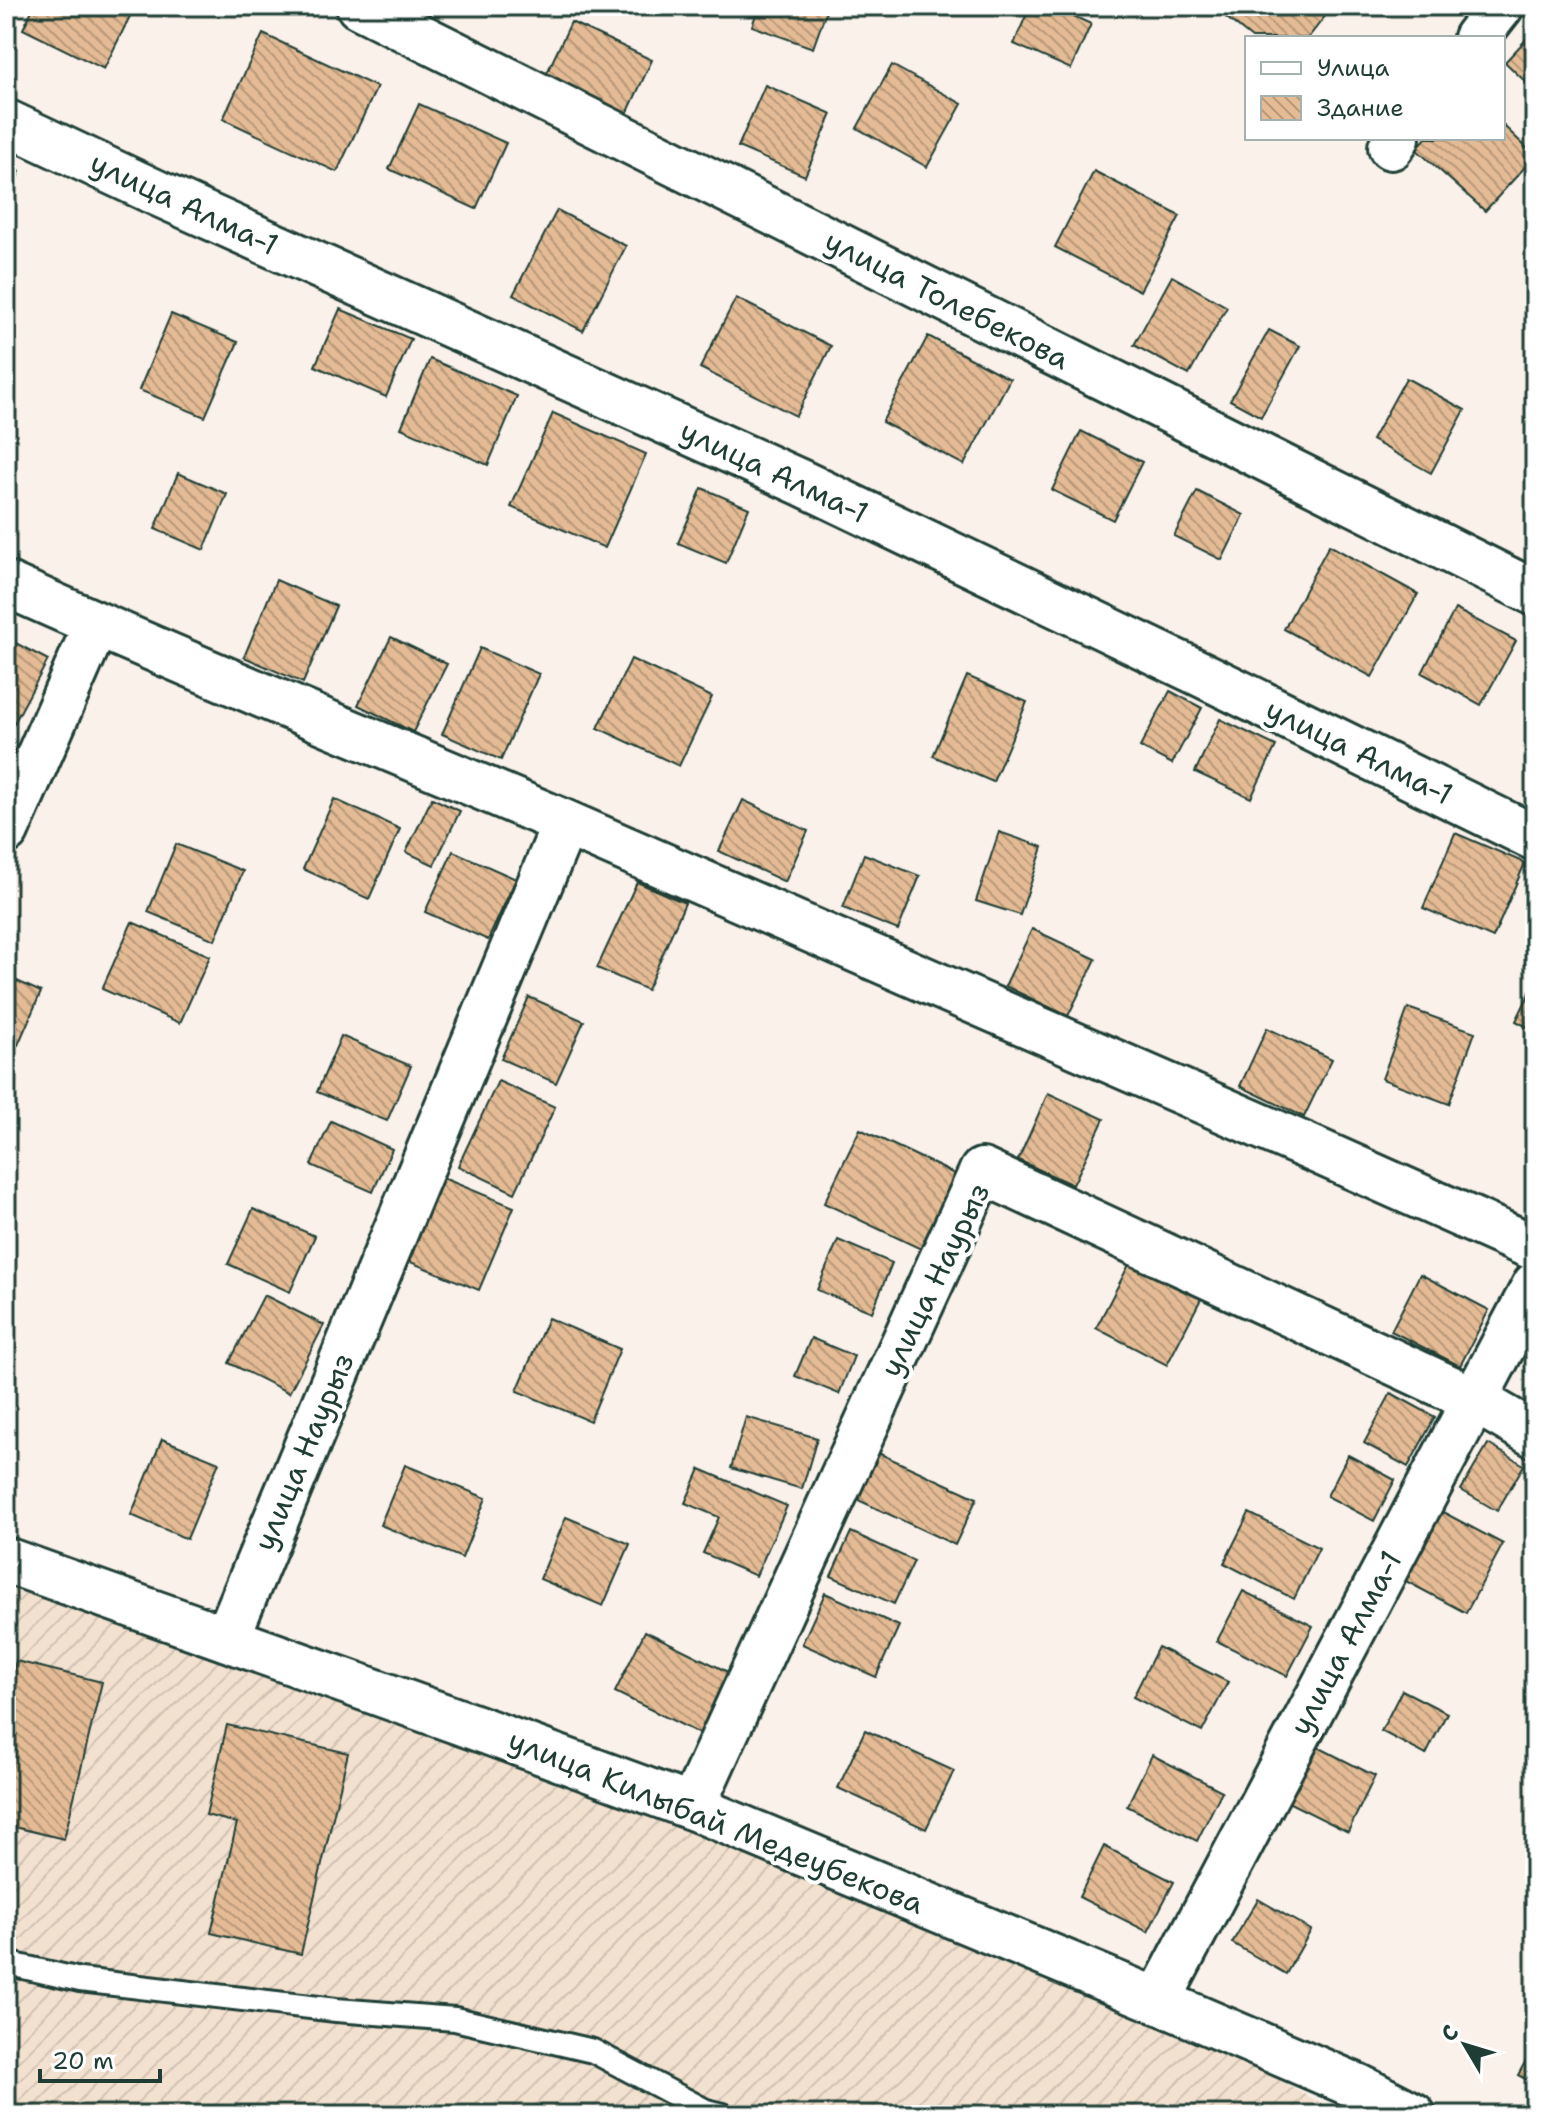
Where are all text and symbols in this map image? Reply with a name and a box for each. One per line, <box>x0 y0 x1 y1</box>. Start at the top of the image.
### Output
legend <box>1245 36 1505 140</box>
text: Улица <box>1317 52 1390 84</box>
text: Здание <box>1317 92 1404 124</box>
street label: улица Алма-1 <box>83 142 285 265</box>
street label: улица Толебекова <box>818 220 1077 379</box>
street label: улица Алма-1 <box>673 410 875 533</box>
street label: улица Алма-1 <box>1259 689 1460 815</box>
street label: улица Наурыз <box>870 1176 999 1384</box>
street label: улица Наурыз <box>243 1347 364 1557</box>
street label: улица Алма-1 <box>1280 1543 1411 1742</box>
street label: улица Килыбай Медеубекова <box>502 1719 930 1924</box>
north arrow <box>1425 2005 1505 2085</box>
text: С <box>1434 2019 1465 2047</box>
scale bar <box>40 2033 160 2083</box>
text: 20 m <box>52 2045 114 2077</box>

